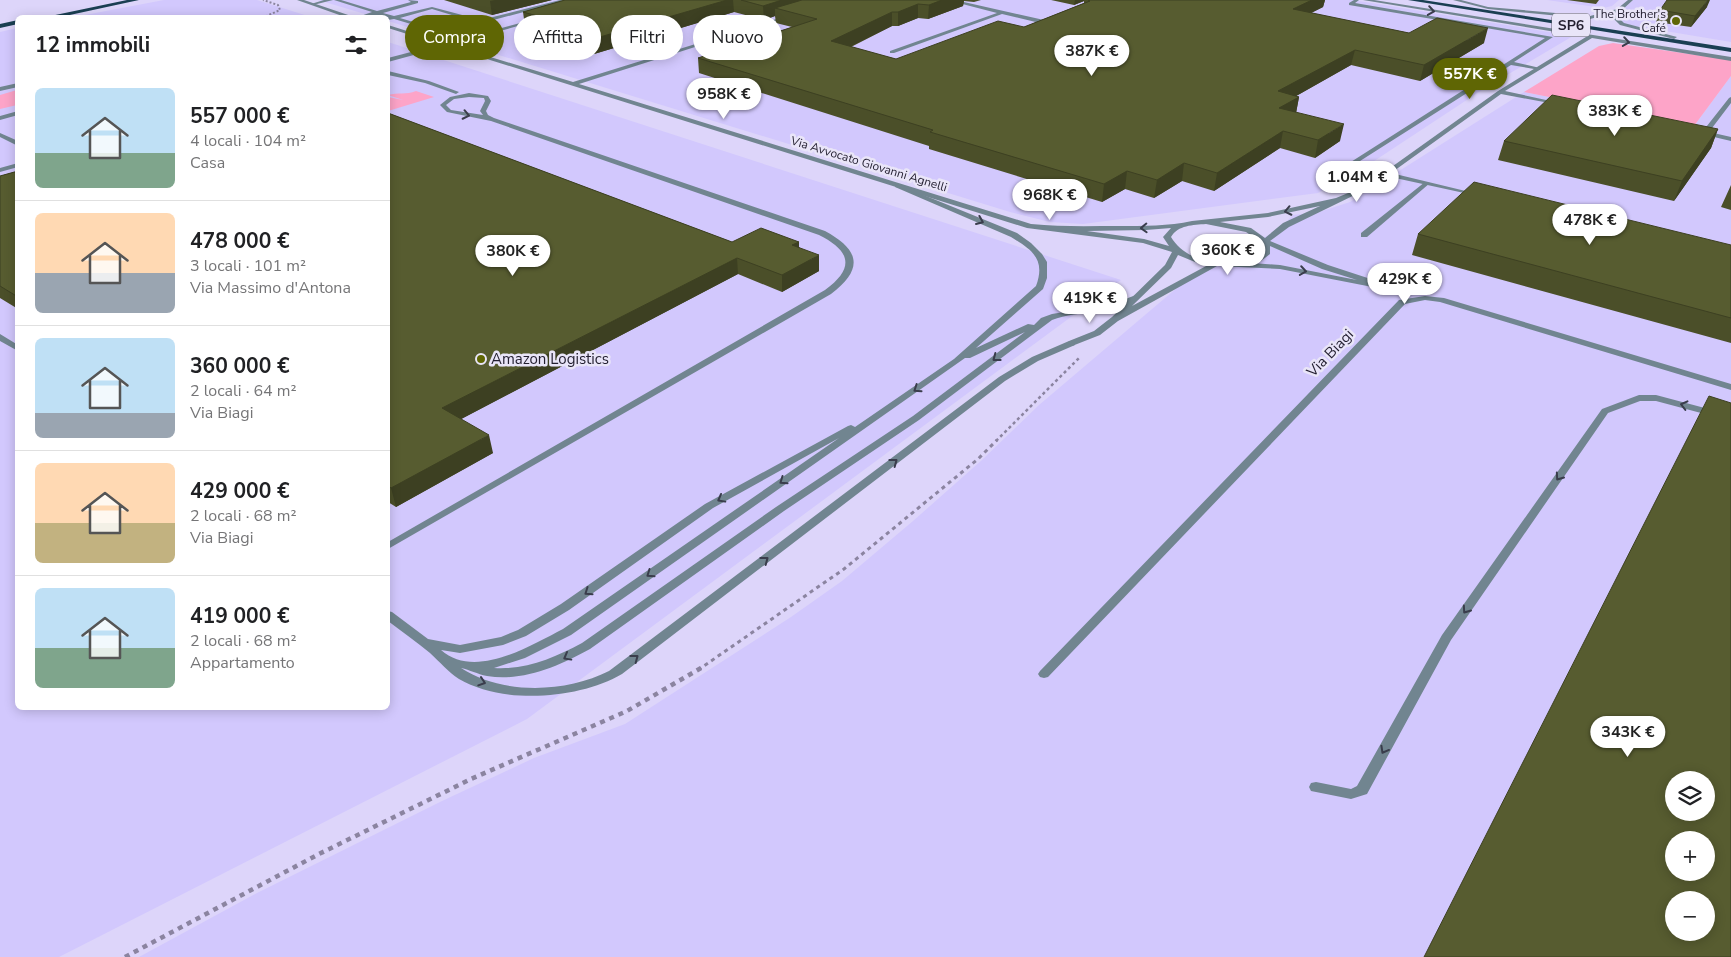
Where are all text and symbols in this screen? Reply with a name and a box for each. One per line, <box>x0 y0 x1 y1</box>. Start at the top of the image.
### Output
one-way arrow <box>1426 5 1435 15</box>
place label: The Brother's Café <box>1593 6 1666 36</box>
road number: SP6 <box>1552 14 1590 36</box>
chip: Compra <box>405 15 504 60</box>
chip: Affitta <box>514 15 601 60</box>
chip: Filtri <box>611 15 683 60</box>
chip: Nuovo <box>693 15 782 60</box>
marker: The Brother's Café <box>1670 15 1682 27</box>
text: 12 immobili <box>35 31 150 59</box>
icon: filters <box>342 31 370 59</box>
pin: 387K € <box>1051 34 1133 77</box>
one-way arrow <box>1621 37 1630 47</box>
text: 387K € <box>1065 40 1119 62</box>
pin: 557K € <box>1429 58 1511 100</box>
text: 557K € <box>1443 63 1497 85</box>
pin: 958K € <box>683 78 765 120</box>
text: 958K € <box>697 83 751 105</box>
pin: 383K € <box>1574 94 1656 137</box>
text: 383K € <box>1588 100 1642 122</box>
text: 557 000 € <box>190 102 290 130</box>
icon: home <box>75 108 135 168</box>
one-way arrow <box>461 109 470 120</box>
text: 4 locali · 104 m² <box>190 130 306 152</box>
street label: Via Avvocato Giovanni Agnelli <box>788 132 949 195</box>
text: Casa <box>190 152 225 174</box>
pin: 1.04M € <box>1311 160 1403 203</box>
text: 1.04M € <box>1327 166 1387 188</box>
pin: 968K € <box>1009 178 1091 221</box>
text: 968K € <box>1023 184 1077 206</box>
pin: 478K € <box>1549 204 1631 246</box>
one-way arrow <box>1283 205 1292 216</box>
text: 478K € <box>1563 209 1617 231</box>
one-way arrow <box>975 215 984 225</box>
one-way arrow <box>1139 222 1147 233</box>
text: 478 000 € <box>190 227 290 255</box>
icon: home <box>75 233 135 293</box>
pin: 380K € <box>472 234 554 277</box>
pin: 360K € <box>1187 234 1269 276</box>
text: 360K € <box>1201 239 1255 261</box>
text: 380K € <box>486 240 540 262</box>
text: 3 locali · 101 m² <box>190 255 306 277</box>
pin: 429K € <box>1364 262 1446 305</box>
one-way arrow <box>1300 265 1308 276</box>
text: 429K € <box>1378 268 1432 290</box>
text: Via Massimo d'Antona <box>190 277 351 299</box>
pin: 419K € <box>1049 282 1131 324</box>
text: 419K € <box>1063 287 1117 309</box>
street label: Via Biagi <box>1301 325 1358 382</box>
place label: Amazon Logistics <box>491 349 609 369</box>
text: 360 000 € <box>190 352 290 380</box>
one-way arrow <box>993 352 1002 360</box>
marker: Amazon Logistics <box>475 353 487 365</box>
icon: home <box>75 358 135 418</box>
text: 2 locali · 64 m² <box>190 380 297 402</box>
one-way arrow <box>913 383 923 392</box>
one-way arrow <box>1680 400 1689 411</box>
text: Via Biagi <box>190 402 253 424</box>
one-way arrow <box>888 459 897 467</box>
one-way arrow <box>1556 471 1565 481</box>
one-way arrow <box>780 475 789 484</box>
text: 429 000 € <box>190 477 290 505</box>
icon: home <box>75 483 135 543</box>
one-way arrow <box>718 493 727 503</box>
text: 2 locali · 68 m² <box>190 505 297 527</box>
text: Via Biagi <box>190 527 253 549</box>
one-way arrow <box>759 557 769 566</box>
one-way arrow <box>646 568 656 577</box>
one-way arrow <box>585 586 594 594</box>
text: 419 000 € <box>190 602 290 630</box>
one-way arrow <box>1463 604 1472 614</box>
icon: home <box>75 608 135 668</box>
text: 2 locali · 68 m² <box>190 630 297 652</box>
one-way arrow <box>564 650 573 660</box>
text: Appartamento <box>190 652 295 674</box>
one-way arrow <box>629 656 638 664</box>
one-way arrow <box>477 677 486 687</box>
pin: 343K € <box>1587 716 1669 758</box>
text: 343K € <box>1601 721 1655 743</box>
one-way arrow <box>1380 745 1390 754</box>
map controls <box>1665 771 1715 941</box>
button: layers <box>1665 771 1715 821</box>
button: + <box>1665 831 1715 881</box>
button: − <box>1665 891 1715 941</box>

